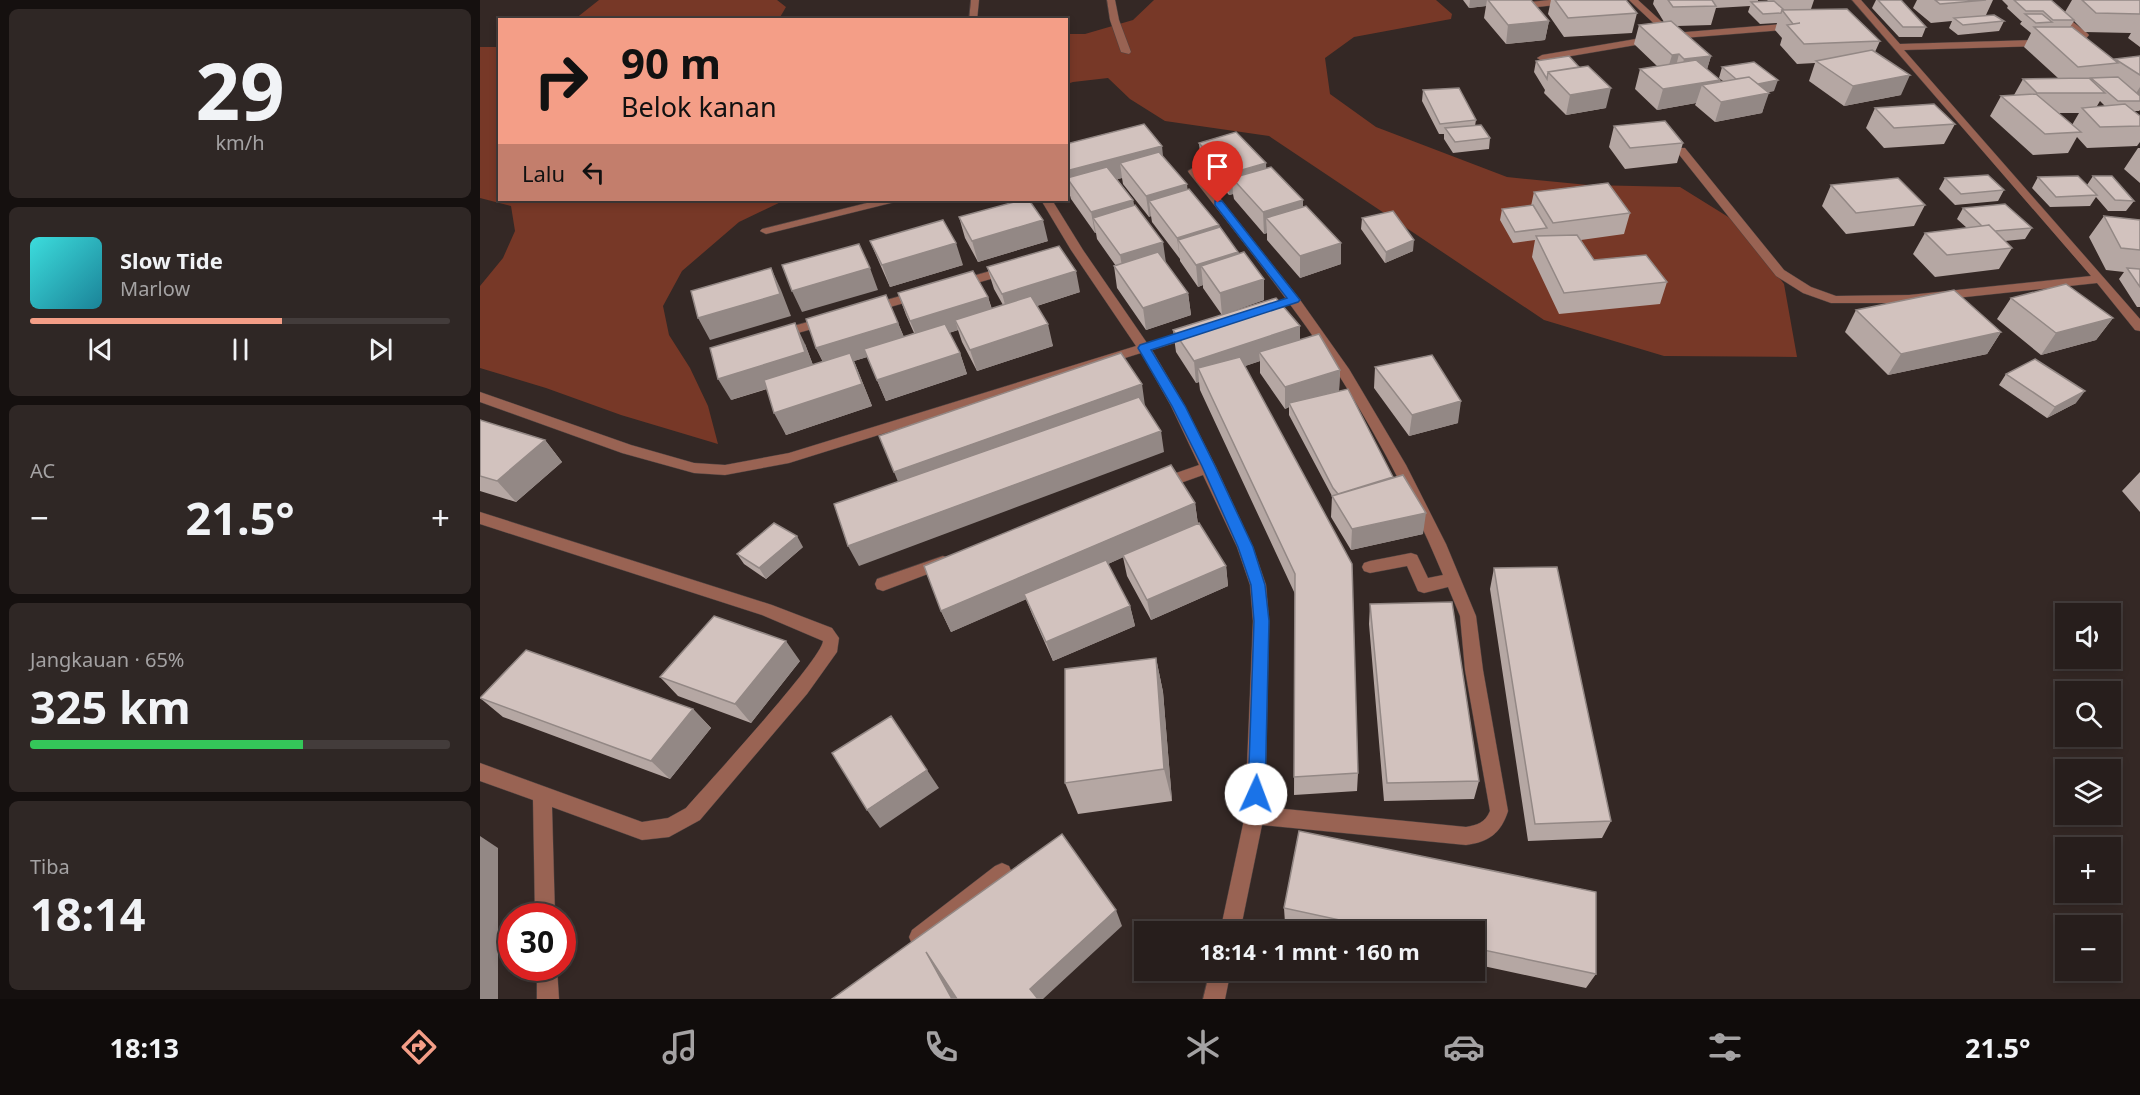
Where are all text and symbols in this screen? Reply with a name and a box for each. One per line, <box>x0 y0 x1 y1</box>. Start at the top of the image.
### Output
text: 90 m <box>621 34 721 91</box>
text: 29 <box>195 37 285 143</box>
icon: right <box>522 42 600 120</box>
text: Belok kanan <box>621 88 777 125</box>
text: km/h <box>215 129 265 156</box>
pin <box>1192 141 1243 203</box>
icon: arrive <box>1201 150 1234 183</box>
icon: left <box>577 156 610 189</box>
text: Lalu <box>522 158 565 188</box>
text: Slow Tide <box>120 245 223 275</box>
text: Marlow <box>120 275 190 302</box>
icon: previous <box>84 333 117 366</box>
icon: pause <box>224 333 257 366</box>
icon: next <box>364 333 397 366</box>
text: AC <box>30 457 55 484</box>
text: 21.5° <box>186 487 294 548</box>
text: − <box>30 495 49 540</box>
text: + <box>431 495 450 540</box>
map controls <box>2055 603 2121 981</box>
button: sound <box>2055 603 2121 669</box>
text: Jangkauan · 65% <box>30 646 184 673</box>
text: 325 km <box>30 676 191 737</box>
button: search <box>2055 681 2121 747</box>
button: layers <box>2055 759 2121 825</box>
position arrow <box>1224 762 1288 826</box>
button: + <box>2055 837 2121 903</box>
text: Tiba <box>30 853 70 880</box>
text: 18:14 <box>30 883 146 944</box>
speed limit sign: 30 <box>498 903 576 981</box>
button: − <box>2055 915 2121 981</box>
text: 18:14 · 1 mnt · 160 m <box>1199 936 1420 966</box>
icon: directions <box>398 1026 440 1068</box>
icon: music <box>659 1026 701 1068</box>
icon: phone <box>920 1026 962 1068</box>
icon: climate <box>1182 1026 1224 1068</box>
icon: car <box>1443 1026 1485 1068</box>
icon: filters <box>1704 1026 1746 1068</box>
text: 18:13 <box>110 1029 179 1066</box>
text: 21.5° <box>1965 1029 2030 1066</box>

